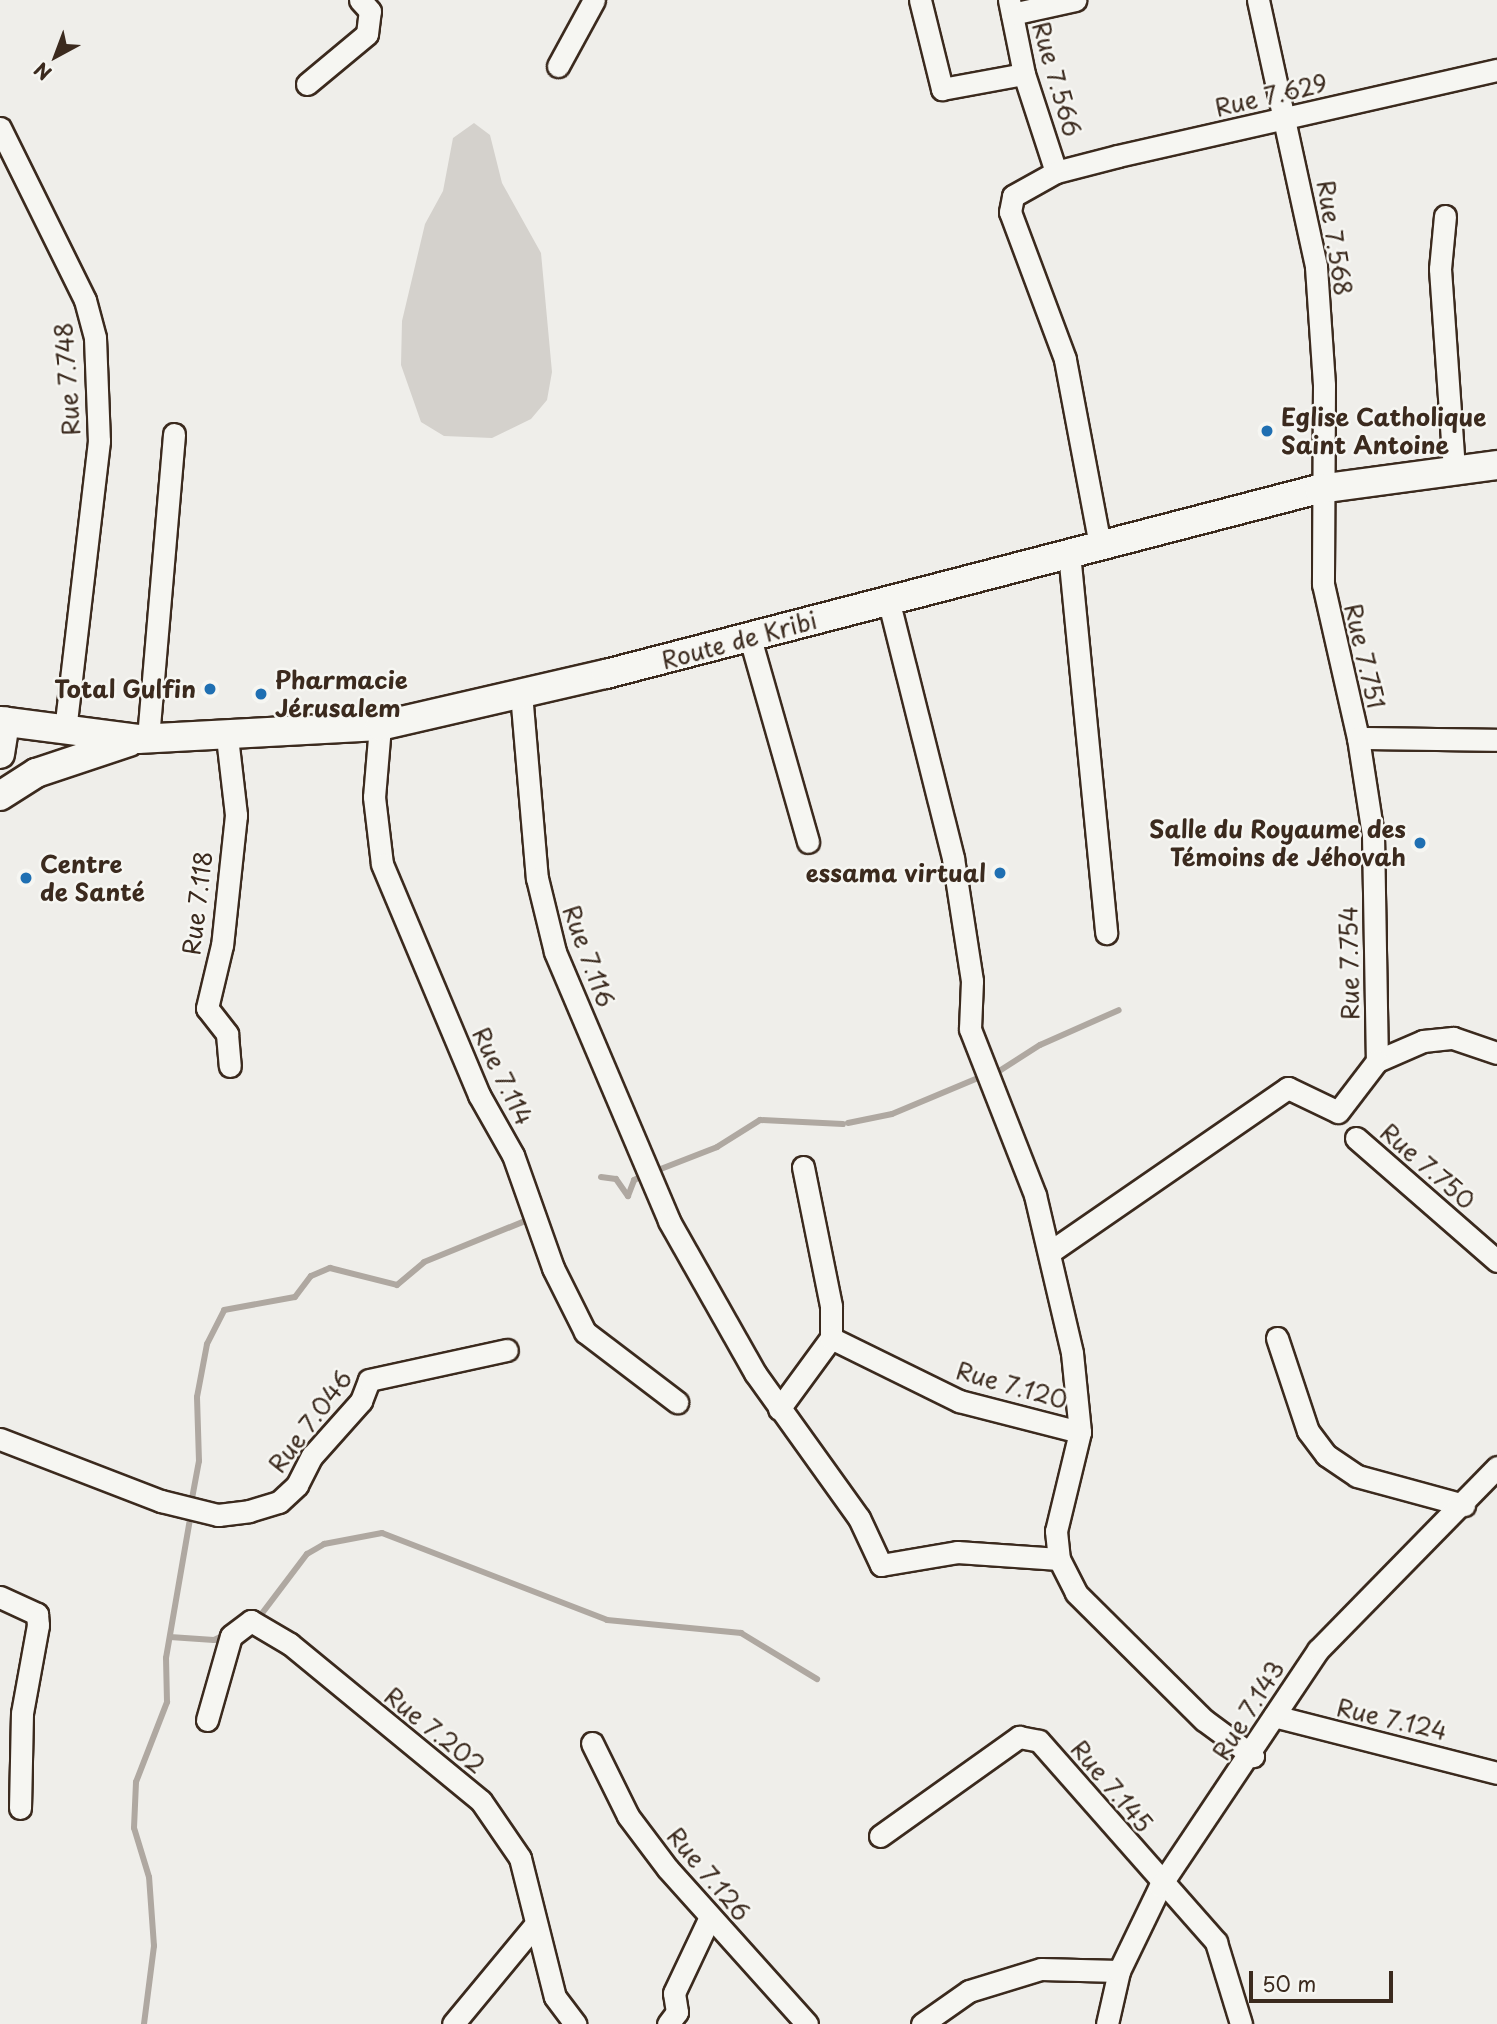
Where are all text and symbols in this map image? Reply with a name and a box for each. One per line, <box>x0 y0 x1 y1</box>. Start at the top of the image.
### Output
street label: Rue 7.566 <box>1027 17 1087 141</box>
north arrow <box>21 21 91 91</box>
text: N <box>27 56 57 87</box>
street label: Rue 7.629 <box>1211 68 1331 122</box>
street label: Rue 7.568 <box>1312 177 1358 299</box>
street label: Rue 7.748 <box>49 320 85 438</box>
place label: Eglise Catholique Saint Antoine <box>1281 403 1488 459</box>
marker: Eglise Catholique Saint Antoine <box>1259 423 1275 439</box>
street label: Rue 7.751 <box>1339 600 1391 712</box>
street label: Route de Kribi <box>657 605 821 675</box>
place label: Pharmacie Jérusalem <box>275 666 408 722</box>
place label: Total Gulfin <box>52 675 196 703</box>
marker: Total Gulfin <box>202 681 218 697</box>
marker: Pharmacie Jérusalem <box>253 686 269 702</box>
place label: Salle du Royaume des Témoins de Jéhovah <box>1145 815 1406 871</box>
marker: Salle du Royaume des Témoins de Jéhovah <box>1412 835 1428 851</box>
street label: Rue 7.118 <box>176 849 218 957</box>
place label: Centre de Santé <box>40 850 146 906</box>
place label: essama virtual <box>805 859 986 887</box>
marker: essama virtual <box>992 865 1008 881</box>
marker: Centre de Santé <box>18 870 34 886</box>
street label: Rue 7.116 <box>557 900 621 1012</box>
street label: Rue 7.754 <box>1334 905 1364 1021</box>
street label: Rue 7.114 <box>467 1022 539 1130</box>
street label: Rue 7.750 <box>1374 1117 1482 1215</box>
street label: Rue 7.120 <box>952 1355 1072 1415</box>
street label: Rue 7.046 <box>262 1363 358 1479</box>
street label: Rue 7.143 <box>1206 1654 1290 1766</box>
street label: Rue 7.202 <box>378 1680 492 1780</box>
street label: Rue 7.124 <box>1333 1692 1451 1746</box>
street label: Rue 7.145 <box>1065 1734 1159 1838</box>
street label: Rue 7.126 <box>661 1821 757 1927</box>
scale bar <box>1252 1958 1396 2002</box>
text: 50 m <box>1262 1967 1316 1999</box>

